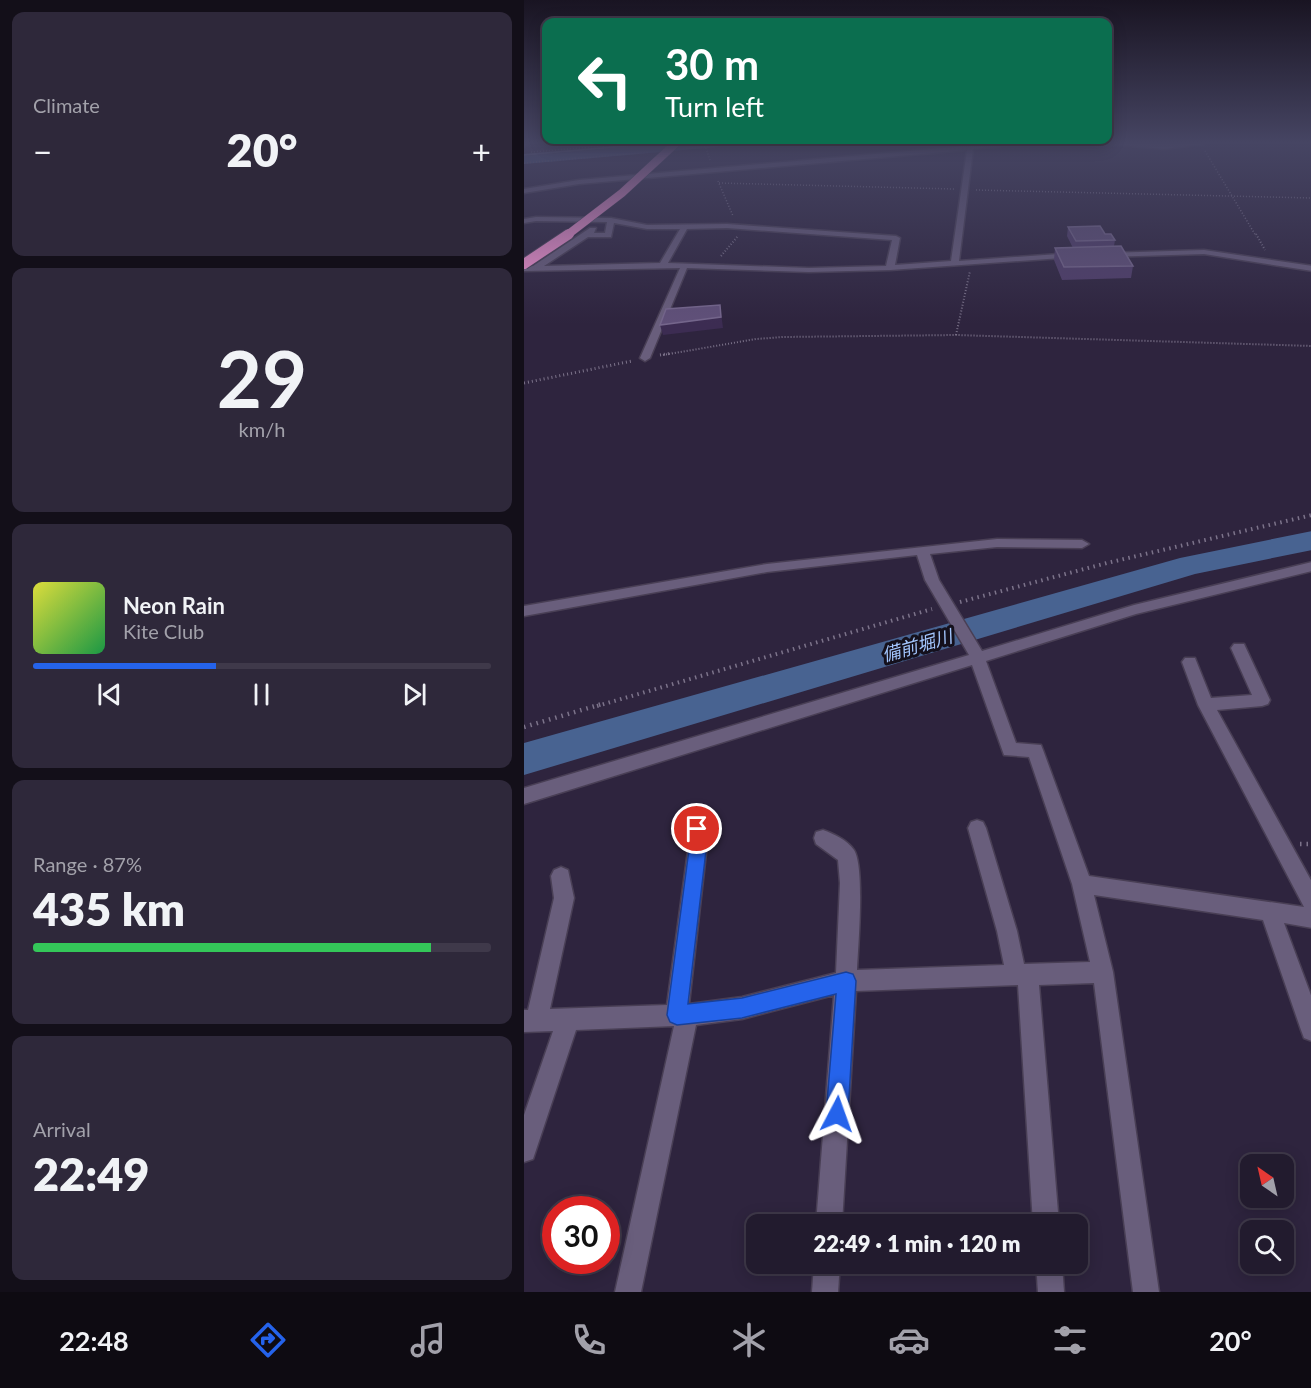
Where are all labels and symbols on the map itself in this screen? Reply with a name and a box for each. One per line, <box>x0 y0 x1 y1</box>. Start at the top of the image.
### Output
water label: 備前堀川 <box>879 624 957 665</box>
pin <box>671 803 722 854</box>
position arrow <box>805 1082 869 1146</box>
north arrow <box>1240 1154 1294 1208</box>
speed limit sign: 30 <box>542 1196 620 1274</box>

